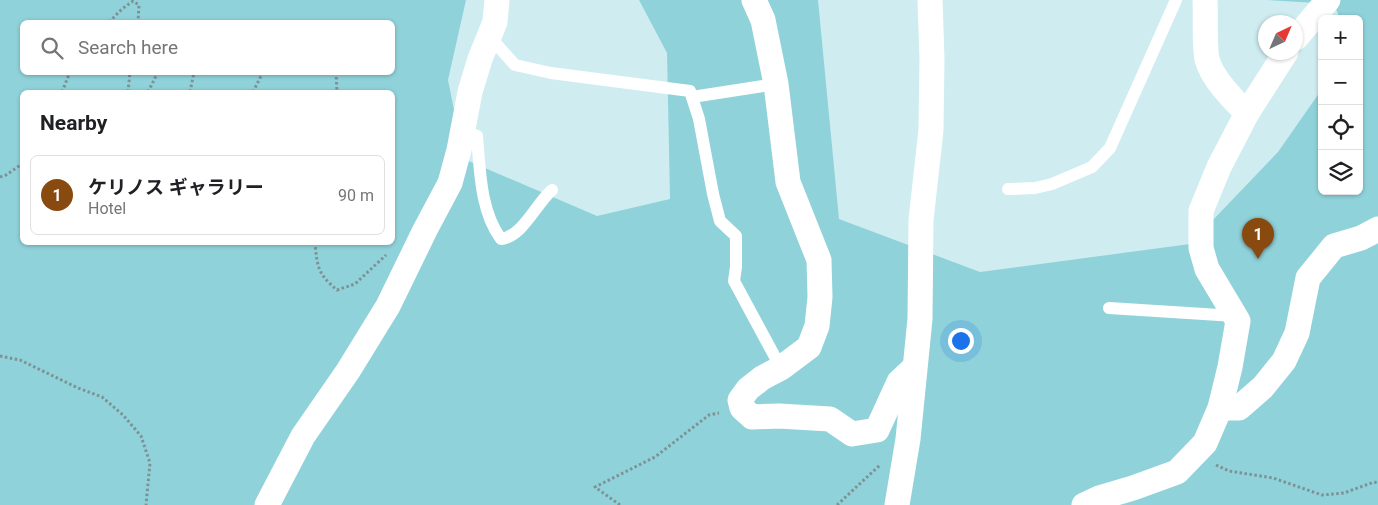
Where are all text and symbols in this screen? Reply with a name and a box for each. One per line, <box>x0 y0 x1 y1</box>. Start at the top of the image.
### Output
north arrow <box>1258 15 1303 60</box>
map controls <box>1318 15 1363 195</box>
button: + <box>1318 15 1363 60</box>
search box <box>20 20 395 75</box>
icon: search <box>38 34 66 62</box>
text: Search here <box>78 36 178 59</box>
button: − <box>1318 60 1363 105</box>
button: locate <box>1318 105 1363 150</box>
text: Nearby <box>40 111 107 135</box>
button: layers <box>1318 150 1363 195</box>
text: ケリノス ギャラリー <box>88 176 264 199</box>
text: 1 <box>52 186 62 205</box>
text: 90 m <box>338 186 374 205</box>
text: Hotel <box>88 199 126 218</box>
pin: 1 <box>1242 218 1274 259</box>
your location <box>948 328 974 354</box>

